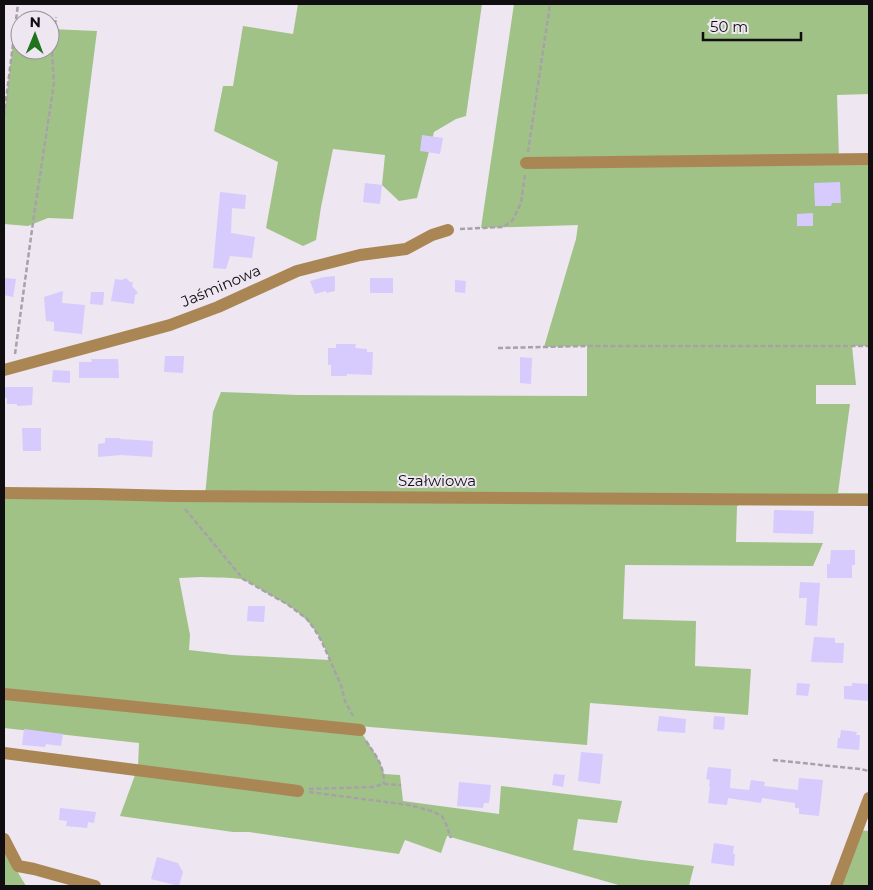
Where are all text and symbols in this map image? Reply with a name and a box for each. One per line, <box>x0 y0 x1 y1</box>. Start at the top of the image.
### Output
north arrow <box>10 10 60 60</box>
scale bar <box>703 10 800 42</box>
text: N <box>29 13 41 31</box>
text: 50 m <box>710 17 748 36</box>
street label: Jaśminowa <box>177 260 264 311</box>
street label: Szałwiowa <box>398 471 476 490</box>

